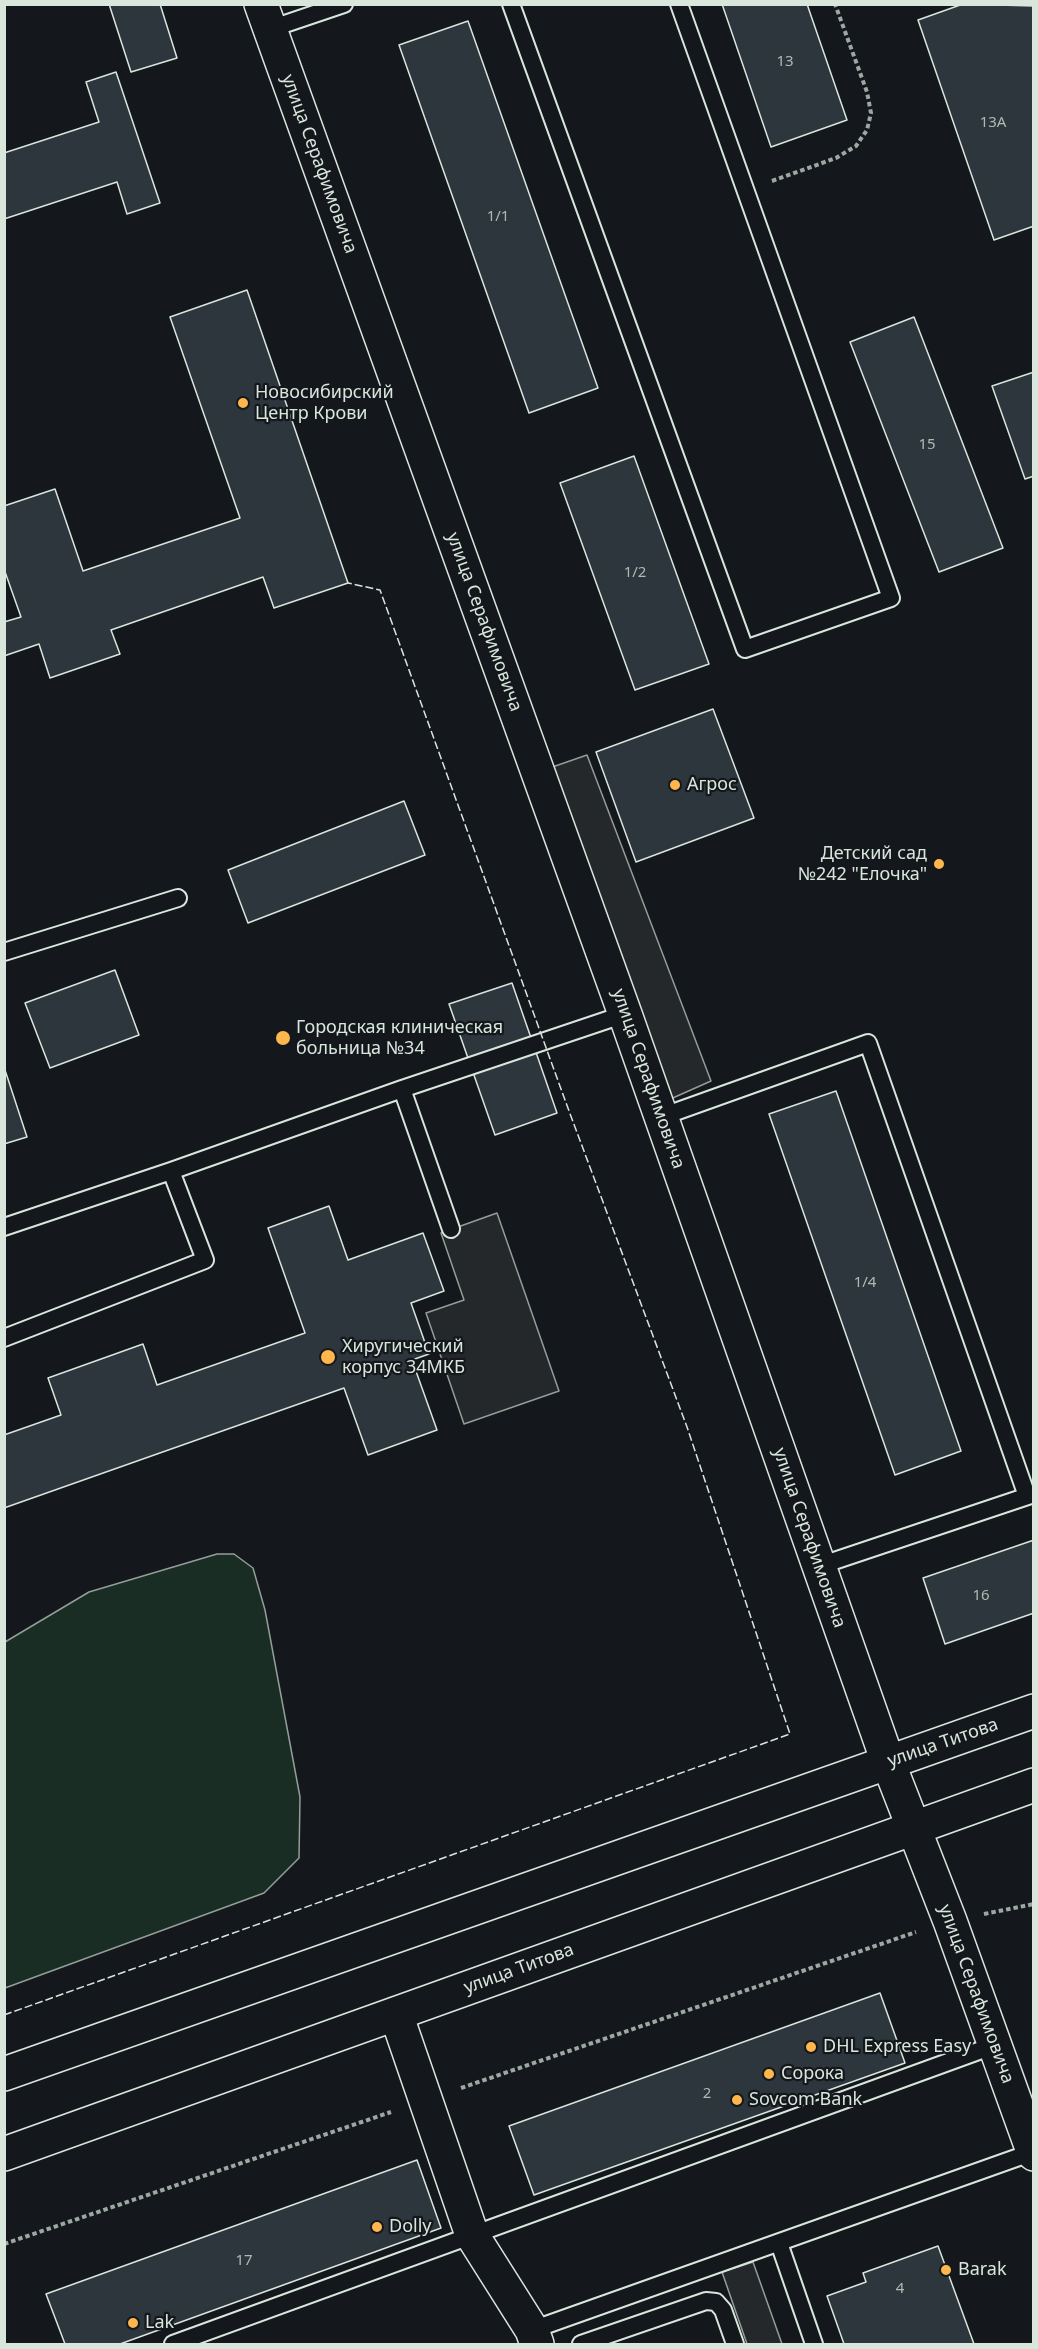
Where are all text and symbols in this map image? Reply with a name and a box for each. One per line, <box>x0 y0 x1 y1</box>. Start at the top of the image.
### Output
house number: 13 <box>776 53 794 71</box>
street label: улица Серафимовича <box>277 72 361 256</box>
house number: 13А <box>980 114 1006 132</box>
house number: 1/1 <box>487 208 509 226</box>
place label: Новосибирский Центр Крови <box>255 382 394 424</box>
marker: Новосибирский Центр Крови <box>236 396 250 410</box>
house number: 15 <box>918 436 936 454</box>
street label: улица Серафимовича <box>442 530 526 714</box>
house number: 1/2 <box>624 564 646 582</box>
place label: Агрос <box>687 774 737 796</box>
marker: Агрос <box>668 778 682 792</box>
place label: Детский сад №242 "Елочка" <box>798 843 927 886</box>
marker: Детский сад №242 "Елочка" <box>932 857 946 871</box>
street label: улица Серафимовича <box>607 986 689 1172</box>
place label: Городская клиническая больница №34 <box>296 1017 503 1060</box>
marker: Городская клиническая больница №34 <box>274 1029 292 1047</box>
house number: 1/4 <box>854 1274 876 1292</box>
place label: Хиругический корпус 34МКБ <box>342 1336 465 1378</box>
marker: Хиругический корпус 34МКБ <box>319 1348 337 1366</box>
street label: улица Серафимовича <box>768 1445 850 1631</box>
house number: 16 <box>972 1587 990 1605</box>
street label: улица Титова <box>885 1714 1001 1772</box>
street label: улица Серафимовича <box>934 1902 1018 2086</box>
street label: улица Титова <box>461 1939 577 1999</box>
place label: DHL Express Easy <box>823 2036 971 2058</box>
marker: DHL Express Easy <box>804 2040 818 2054</box>
place label: Сорока <box>781 2063 844 2085</box>
marker: Сорока <box>762 2067 776 2081</box>
house number: 2 <box>703 2085 711 2103</box>
place label: Sovcom Bank <box>749 2089 862 2111</box>
marker: Sovcom Bank <box>730 2093 744 2107</box>
place label: Dolly <box>389 2216 431 2238</box>
marker: Dolly <box>370 2220 384 2234</box>
house number: 17 <box>235 2252 253 2270</box>
place label: Barak <box>958 2259 1007 2281</box>
marker: Barak <box>939 2263 953 2277</box>
house number: 4 <box>896 2280 904 2298</box>
place label: Lak <box>145 2312 174 2334</box>
marker: Lak <box>126 2316 140 2330</box>

